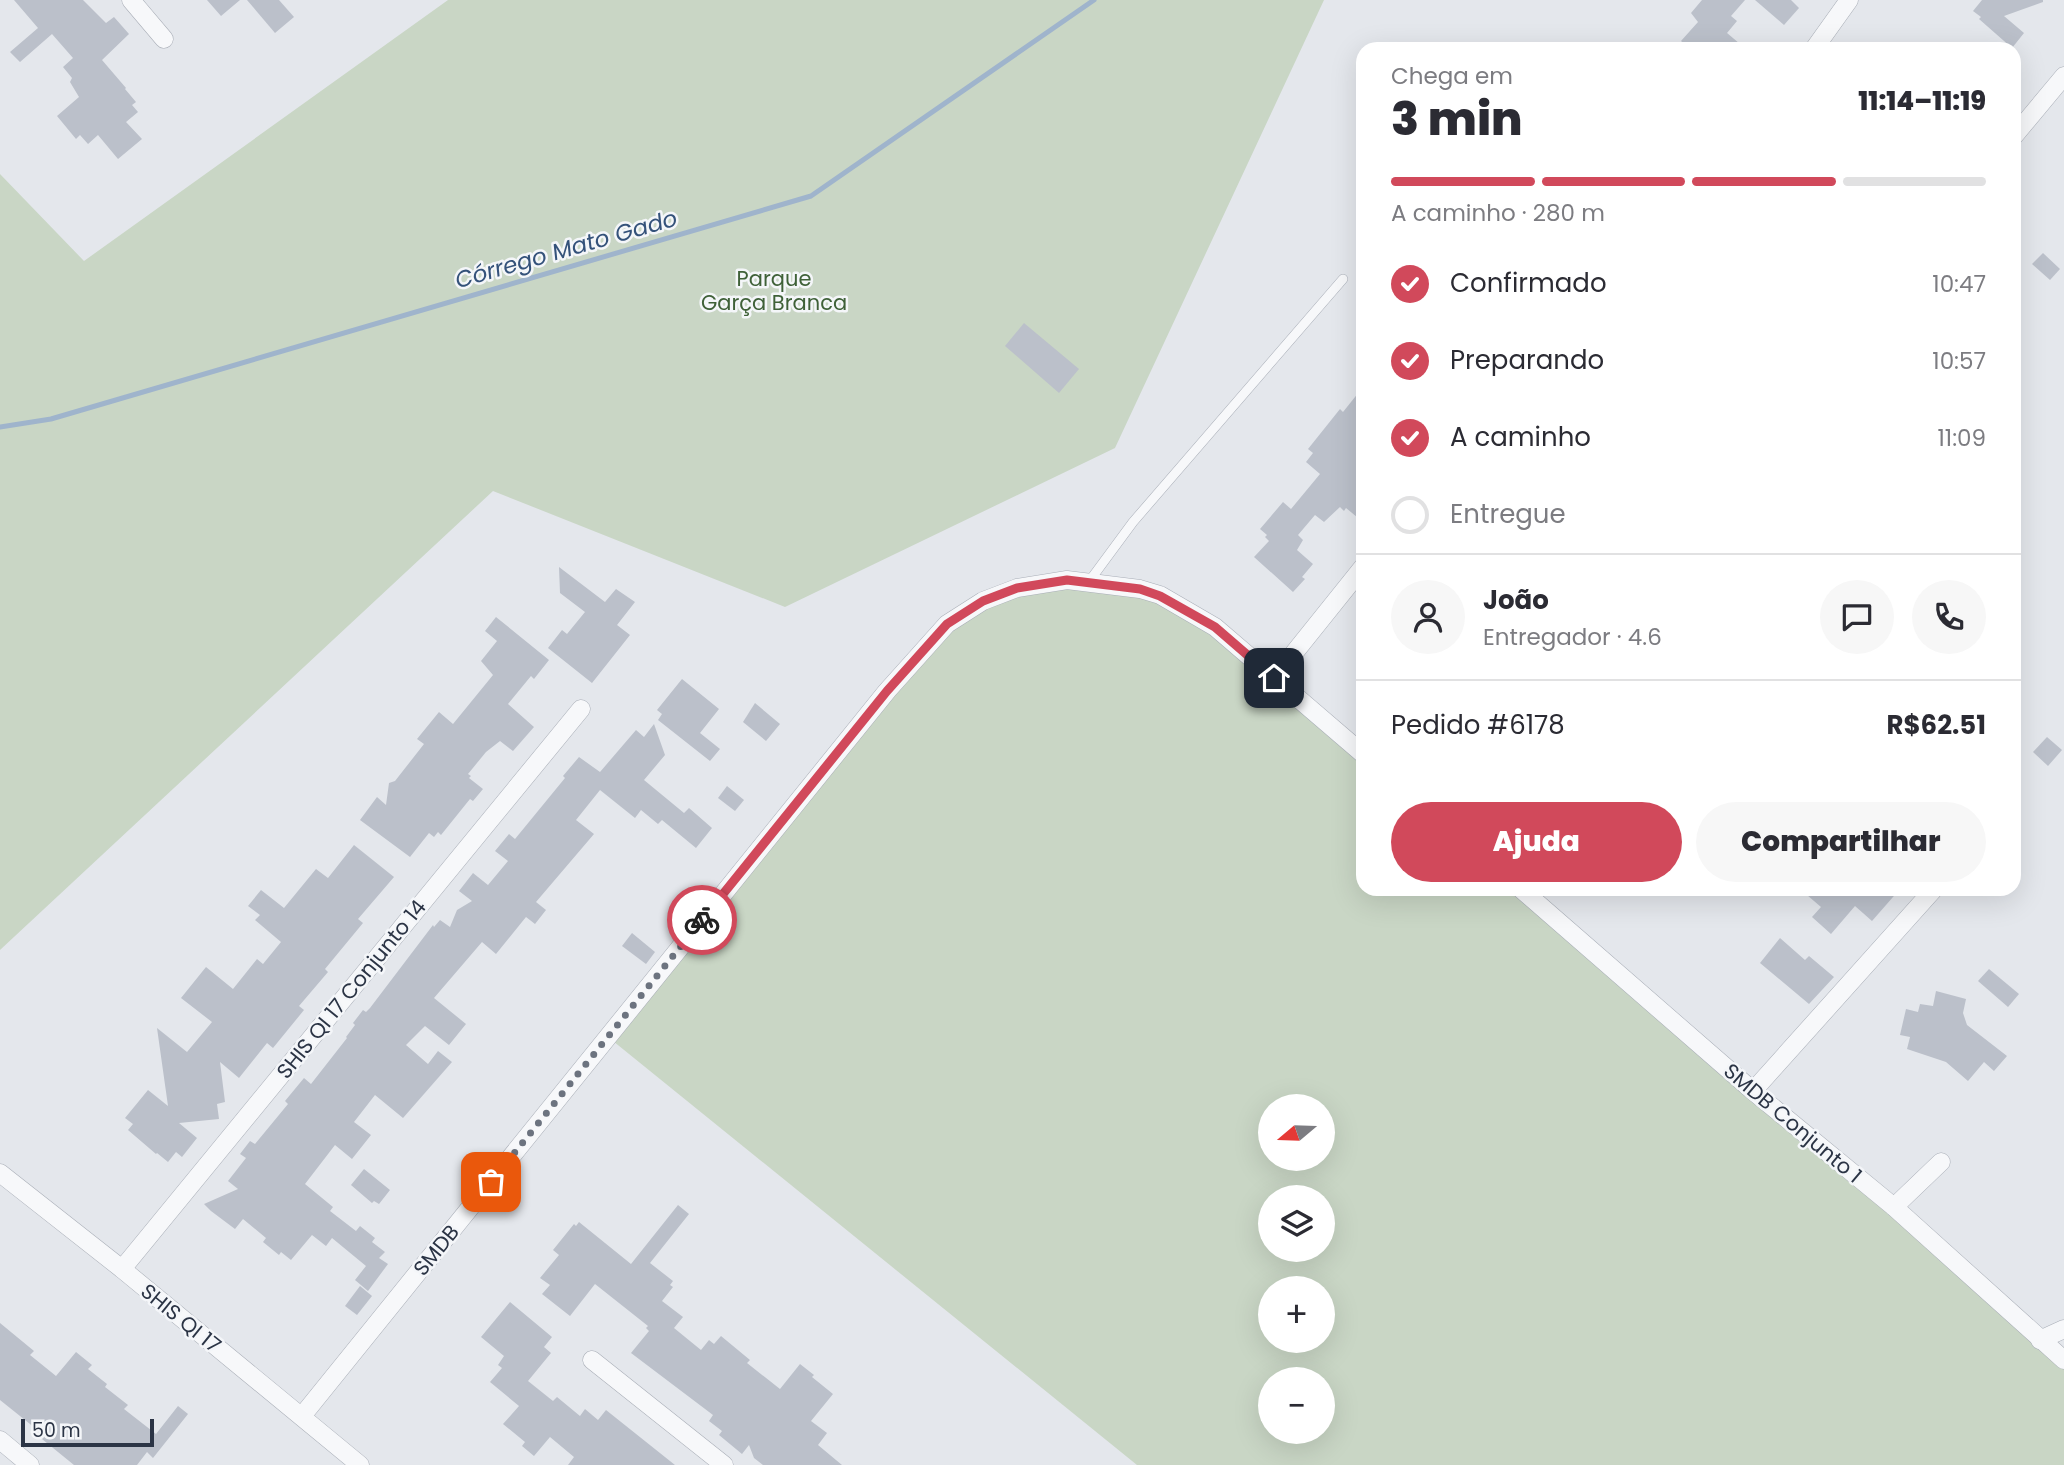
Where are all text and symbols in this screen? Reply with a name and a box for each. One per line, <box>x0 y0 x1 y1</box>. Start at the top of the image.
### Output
text: Chega em <box>1391 60 1513 92</box>
text: 11:14–11:19 <box>1858 83 1986 119</box>
text: 3 min <box>1391 87 1523 151</box>
text: A caminho · 280 m <box>1391 197 1605 229</box>
water label: Córrego Mato Gado <box>451 202 681 296</box>
park label: Parque Garça Branca <box>701 264 847 317</box>
icon: check <box>1391 265 1429 303</box>
text: Confirmado <box>1450 265 1607 301</box>
text: 10:47 <box>1932 268 1986 300</box>
icon: check <box>1391 342 1429 380</box>
text: Preparando <box>1450 342 1604 378</box>
text: 10:57 <box>1932 345 1986 377</box>
icon: check <box>1391 419 1429 457</box>
text: A caminho <box>1450 419 1591 455</box>
text: 11:09 <box>1937 422 1986 454</box>
text: Entregue <box>1450 496 1566 532</box>
button: person <box>1391 580 1465 654</box>
button: chat <box>1820 580 1894 654</box>
button: phone <box>1912 580 1986 654</box>
text: João <box>1483 582 1549 618</box>
text: Entregador · 4.6 <box>1483 621 1662 653</box>
pin <box>1244 648 1304 708</box>
icon: home <box>1255 659 1293 697</box>
text: Pedido #6178 <box>1391 707 1565 743</box>
text: R$62.51 <box>1887 707 1986 743</box>
button: Ajuda <box>1391 802 1682 882</box>
button: Compartilhar <box>1696 802 1986 882</box>
courier <box>667 885 737 955</box>
street label: SHIS QI 17 Conjunto 14 <box>270 893 432 1085</box>
icon: bike <box>683 901 721 939</box>
street label: SMDB Conjunto 1 <box>1718 1057 1868 1189</box>
north arrow <box>1258 1094 1335 1171</box>
map controls <box>1258 1094 1335 1444</box>
pin <box>461 1152 521 1212</box>
icon: bag <box>472 1163 510 1201</box>
button: layers <box>1258 1185 1335 1262</box>
street label: SMDB <box>406 1218 466 1282</box>
button: + <box>1258 1276 1335 1353</box>
street label: SHIS QI 17 <box>135 1277 227 1359</box>
button: − <box>1258 1367 1335 1444</box>
scale bar <box>21 1416 154 1448</box>
text: 50 m <box>32 1417 81 1444</box>

